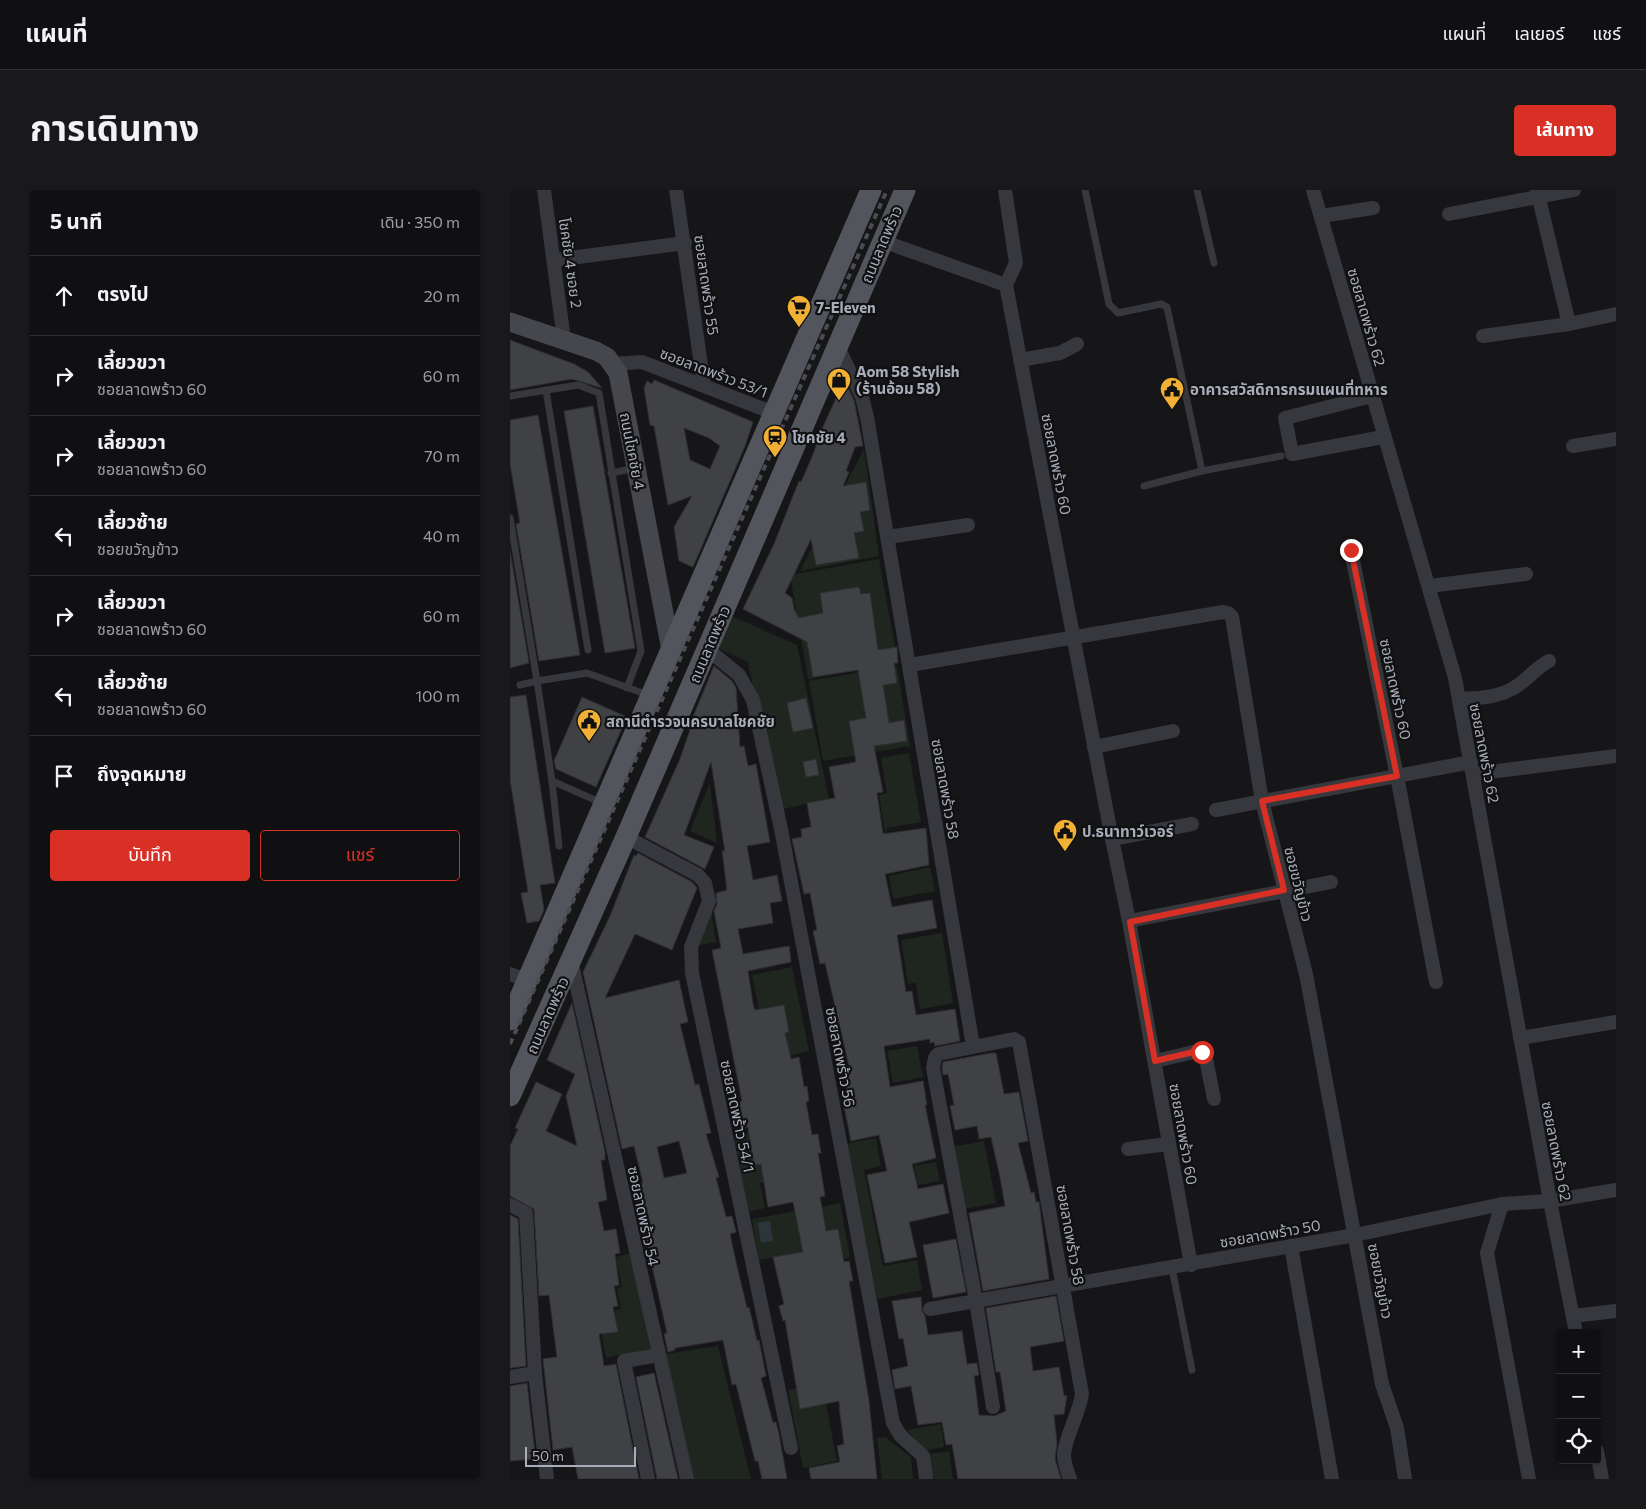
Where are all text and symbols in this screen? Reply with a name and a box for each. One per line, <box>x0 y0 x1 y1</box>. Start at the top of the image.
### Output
text: แผนที่ <box>25 18 88 47</box>
text: แผนที่ <box>1442 22 1486 44</box>
text: เลเยอร์ <box>1514 22 1564 44</box>
text: แชร์ <box>1592 22 1621 44</box>
text: การเดินทาง <box>30 105 199 148</box>
button: เส้นทาง <box>1514 105 1616 156</box>
street label: ถนนลาดพร้าว <box>857 202 905 286</box>
text: 5 นาที <box>50 208 102 233</box>
text: เดิน · 350 m <box>380 212 460 231</box>
street label: โชคชัย 4 ซอย 2 <box>556 217 586 309</box>
street label: ซอยลาดพร้าว 55 <box>691 234 723 336</box>
street label: ซอยลาดพร้าว 62 <box>1344 266 1390 368</box>
icon: ahead <box>50 282 78 310</box>
text: ตรงไป <box>97 282 149 305</box>
text: 20 m <box>424 286 460 305</box>
supermarket icon: 7-Eleven <box>786 294 812 328</box>
place label: 7-Eleven <box>816 298 876 316</box>
street label: ซอยลาดพร้าว 53/1 <box>658 343 770 401</box>
text: เลี้ยวขวา <box>97 350 166 373</box>
icon: right <box>50 362 78 390</box>
place label: Aom 58 Stylish (ร้านอ้อม 58) <box>856 362 960 397</box>
text: 60 m <box>423 366 460 385</box>
shop icon: Aom 58 Stylish (ร้านอ้อม 58) <box>826 367 852 401</box>
public building icon: อาคารสวัสดิการกรมแผนที่ทหาร <box>1159 376 1185 410</box>
text: ซอยลาดพร้าว 60 <box>97 379 207 398</box>
place label: อาคารสวัสดิการกรมแผนที่ทหาร <box>1190 379 1388 398</box>
street label: ถนนโชคชัย 4 <box>617 411 649 491</box>
street label: ซอยลาดพร้าว 60 <box>1038 412 1076 516</box>
station icon: โชคชัย 4 <box>762 424 788 458</box>
place label: โชคชัย 4 <box>792 428 846 446</box>
text: เลี้ยวขวา <box>97 430 166 453</box>
icon: right <box>50 442 78 470</box>
text: 70 m <box>424 446 460 465</box>
text: ซอยลาดพร้าว 60 <box>97 459 207 478</box>
text: เลี้ยวซ้าย <box>97 510 168 533</box>
icon: left <box>50 522 78 550</box>
text: 40 m <box>423 526 460 545</box>
text: ซอยขวัญข้าว <box>97 539 179 558</box>
route end <box>1340 539 1363 562</box>
text: เลี้ยวขวา <box>97 590 166 613</box>
icon: right <box>50 602 78 630</box>
street label: ถนนลาดพร้าว <box>685 602 733 686</box>
text: 60 m <box>423 606 460 625</box>
text: ซอยลาดพร้าว 60 <box>97 619 207 638</box>
street label: ซอยลาดพร้าว 60 <box>1377 637 1415 741</box>
text: เลี้ยวซ้าย <box>97 670 168 693</box>
icon: left <box>50 682 78 710</box>
text: 100 m <box>415 686 460 705</box>
text: ซอยลาดพร้าว 60 <box>97 699 207 718</box>
street label: ซอยลาดพร้าว 62 <box>1467 702 1503 804</box>
public building icon: สถานีตำรวจนครบาลโชคชัย <box>576 708 602 742</box>
place label: สถานีตำรวจนครบาลโชคชัย <box>606 712 775 730</box>
street label: ซอยลาดพร้าว 58 <box>928 737 964 841</box>
icon: arrive <box>50 762 78 790</box>
text: ถึงจุดหมาย <box>97 762 187 785</box>
public building icon: ป.ธนาทาว์เวอร์ <box>1052 818 1078 852</box>
place label: ป.ธนาทาว์เวอร์ <box>1082 822 1174 840</box>
button: บันทึก <box>50 830 250 881</box>
button: แชร์ <box>260 830 460 881</box>
street label: ซอยขวัญข้าว <box>1281 845 1317 923</box>
street label: ถนนลาดพร้าว <box>522 974 572 1056</box>
street label: ซอยลาดพร้าว 56 <box>822 1005 860 1109</box>
route start <box>1191 1041 1214 1064</box>
street label: ซอยลาดพร้าว 54/1 <box>717 1058 759 1174</box>
street label: ซอยลาดพร้าว 60 <box>1166 1082 1202 1186</box>
street label: ซอยลาดพร้าว 62 <box>1539 1100 1575 1202</box>
street label: ซอยลาดพร้าว 54 <box>625 1165 663 1267</box>
street label: ซอยลาดพร้าว 58 <box>1053 1183 1089 1287</box>
street label: ซอยลาดพร้าว 50 <box>1218 1215 1322 1251</box>
street label: ซอยขวัญข้าว <box>1365 1242 1397 1320</box>
map controls <box>1556 1329 1601 1464</box>
button: + <box>1556 1329 1601 1374</box>
button: − <box>1556 1374 1601 1419</box>
button: locate <box>1556 1419 1601 1464</box>
scale bar <box>525 1444 636 1467</box>
text: 50 m <box>532 1447 564 1464</box>

